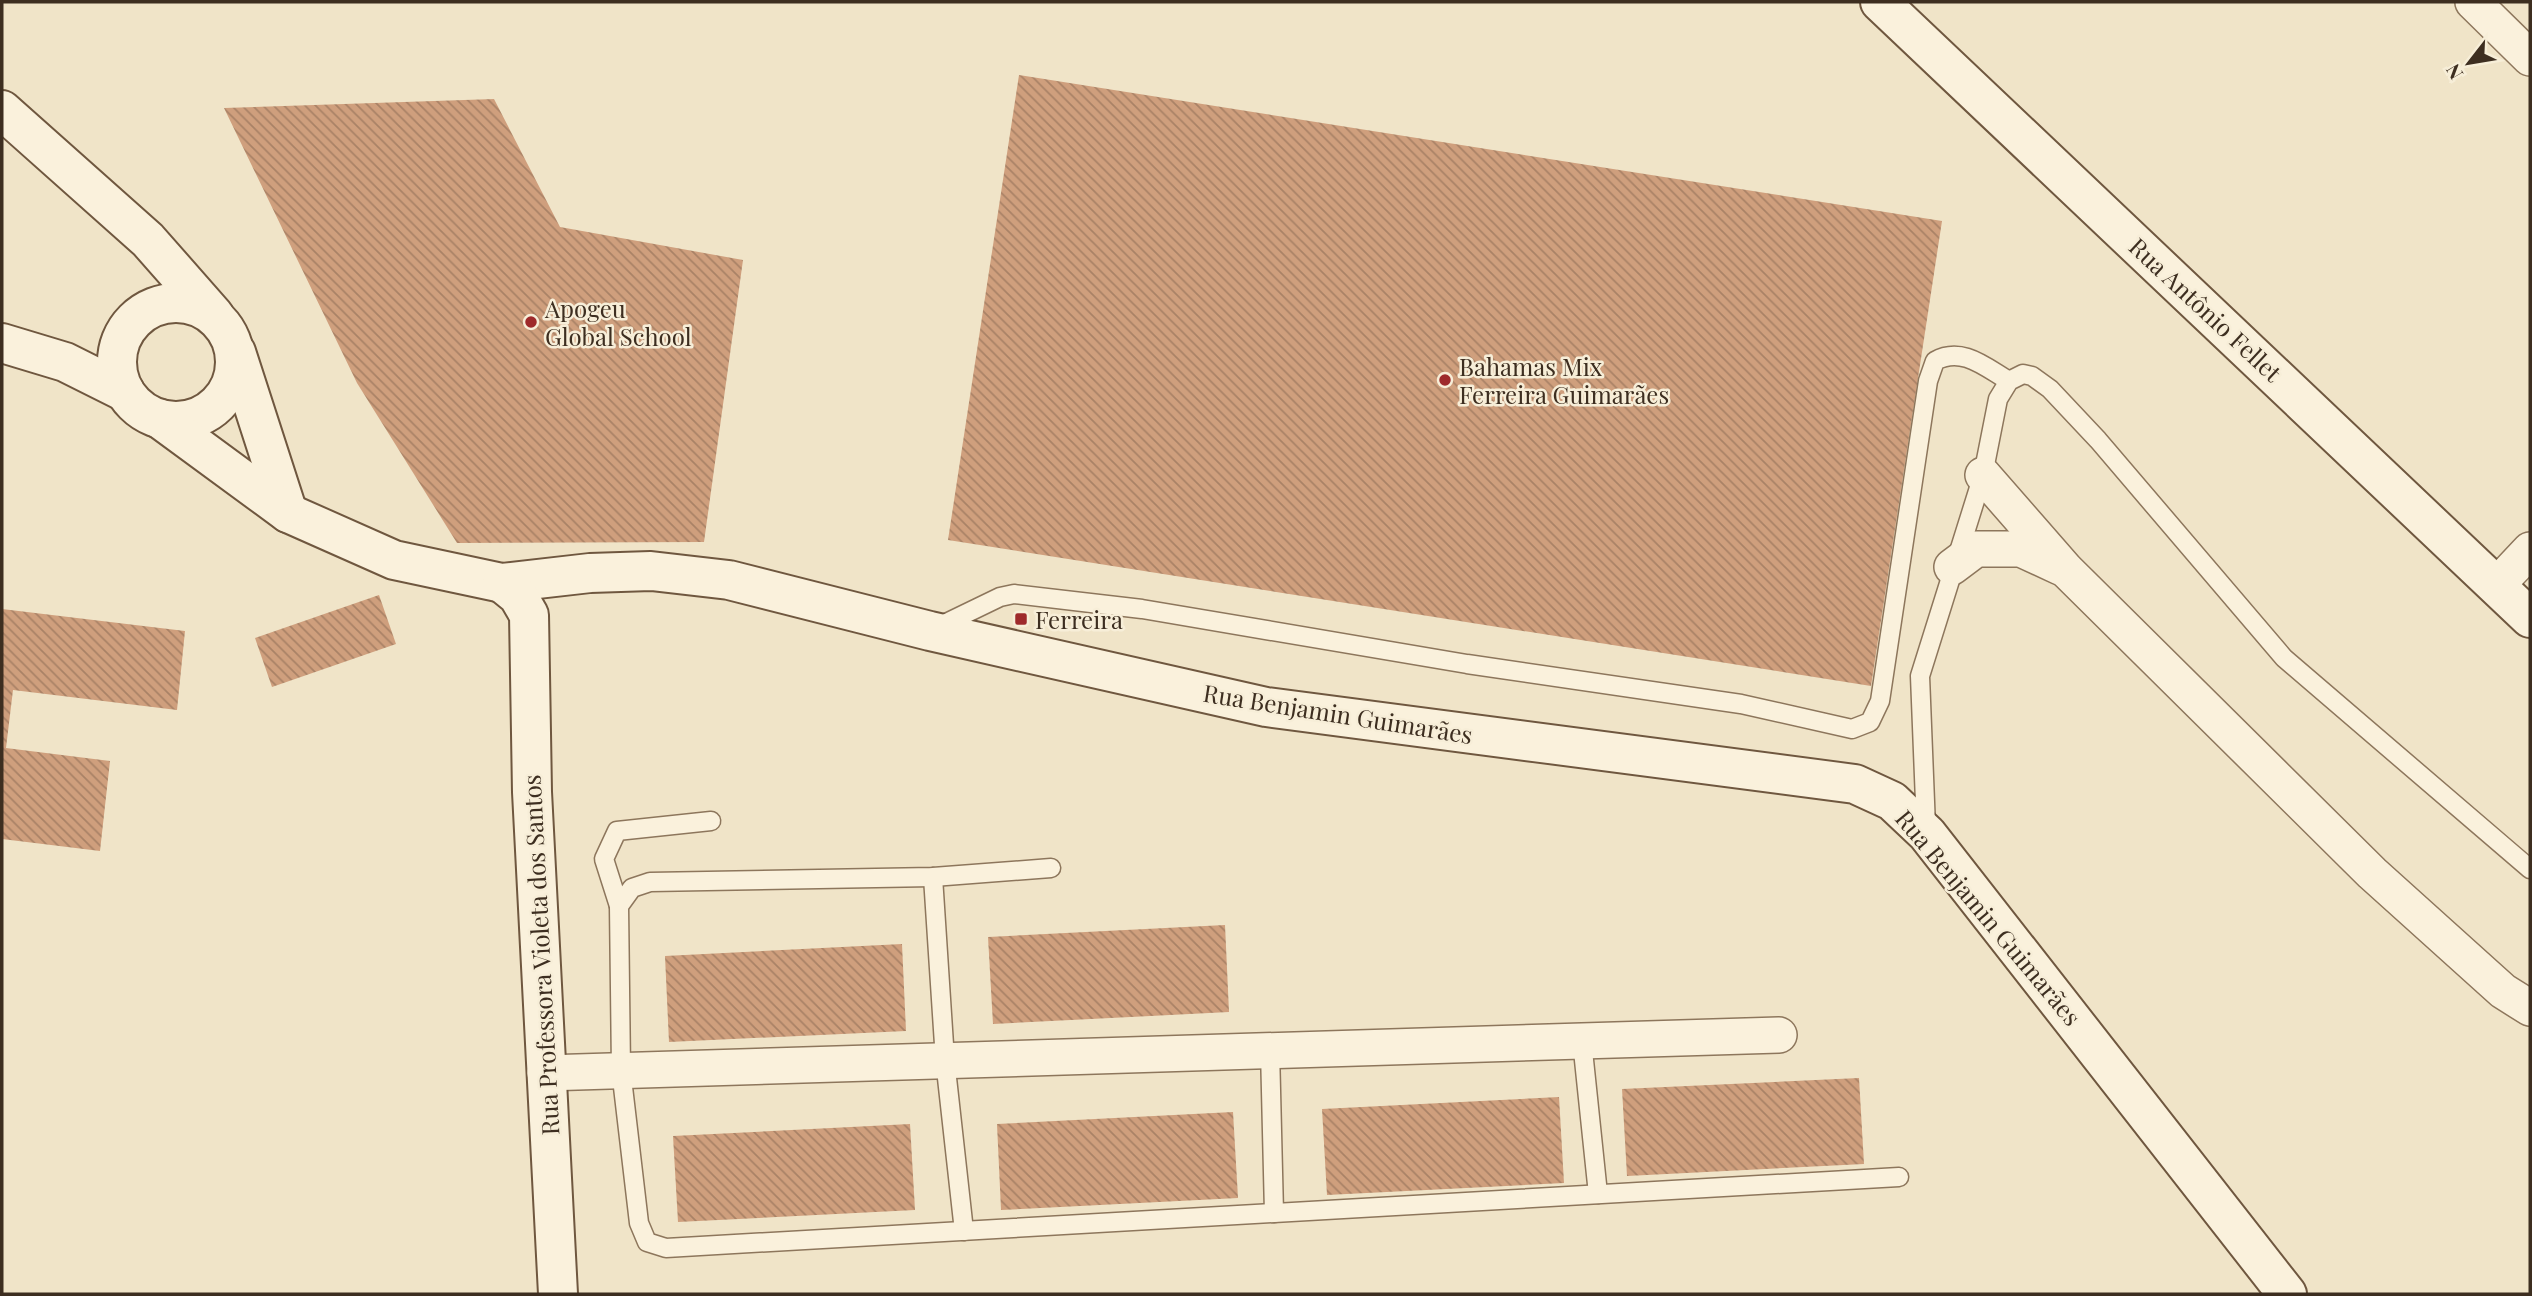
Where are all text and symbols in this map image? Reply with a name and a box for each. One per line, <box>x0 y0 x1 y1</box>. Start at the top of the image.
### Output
north arrow <box>2434 28 2504 98</box>
text: N <box>2439 59 2468 85</box>
street label: Rua Antônio Fellet <box>2123 230 2289 388</box>
place label: Apogeu Global School <box>544 292 692 352</box>
marker: Apogeu Global School <box>523 314 539 330</box>
place label: Bahamas Mix Ferreira Guimarães <box>1459 350 1669 410</box>
marker: Bahamas Mix Ferreira Guimarães <box>1437 372 1453 388</box>
place label: Ferreira <box>1035 603 1123 635</box>
marker: Ferreira <box>1013 611 1029 627</box>
street label: Rua Benjamin Guimarães <box>1201 676 1475 750</box>
street label: Rua Professora Violeta dos Santos <box>515 774 565 1136</box>
street label: Rua Benjamin Guimarães <box>1889 802 2089 1032</box>

